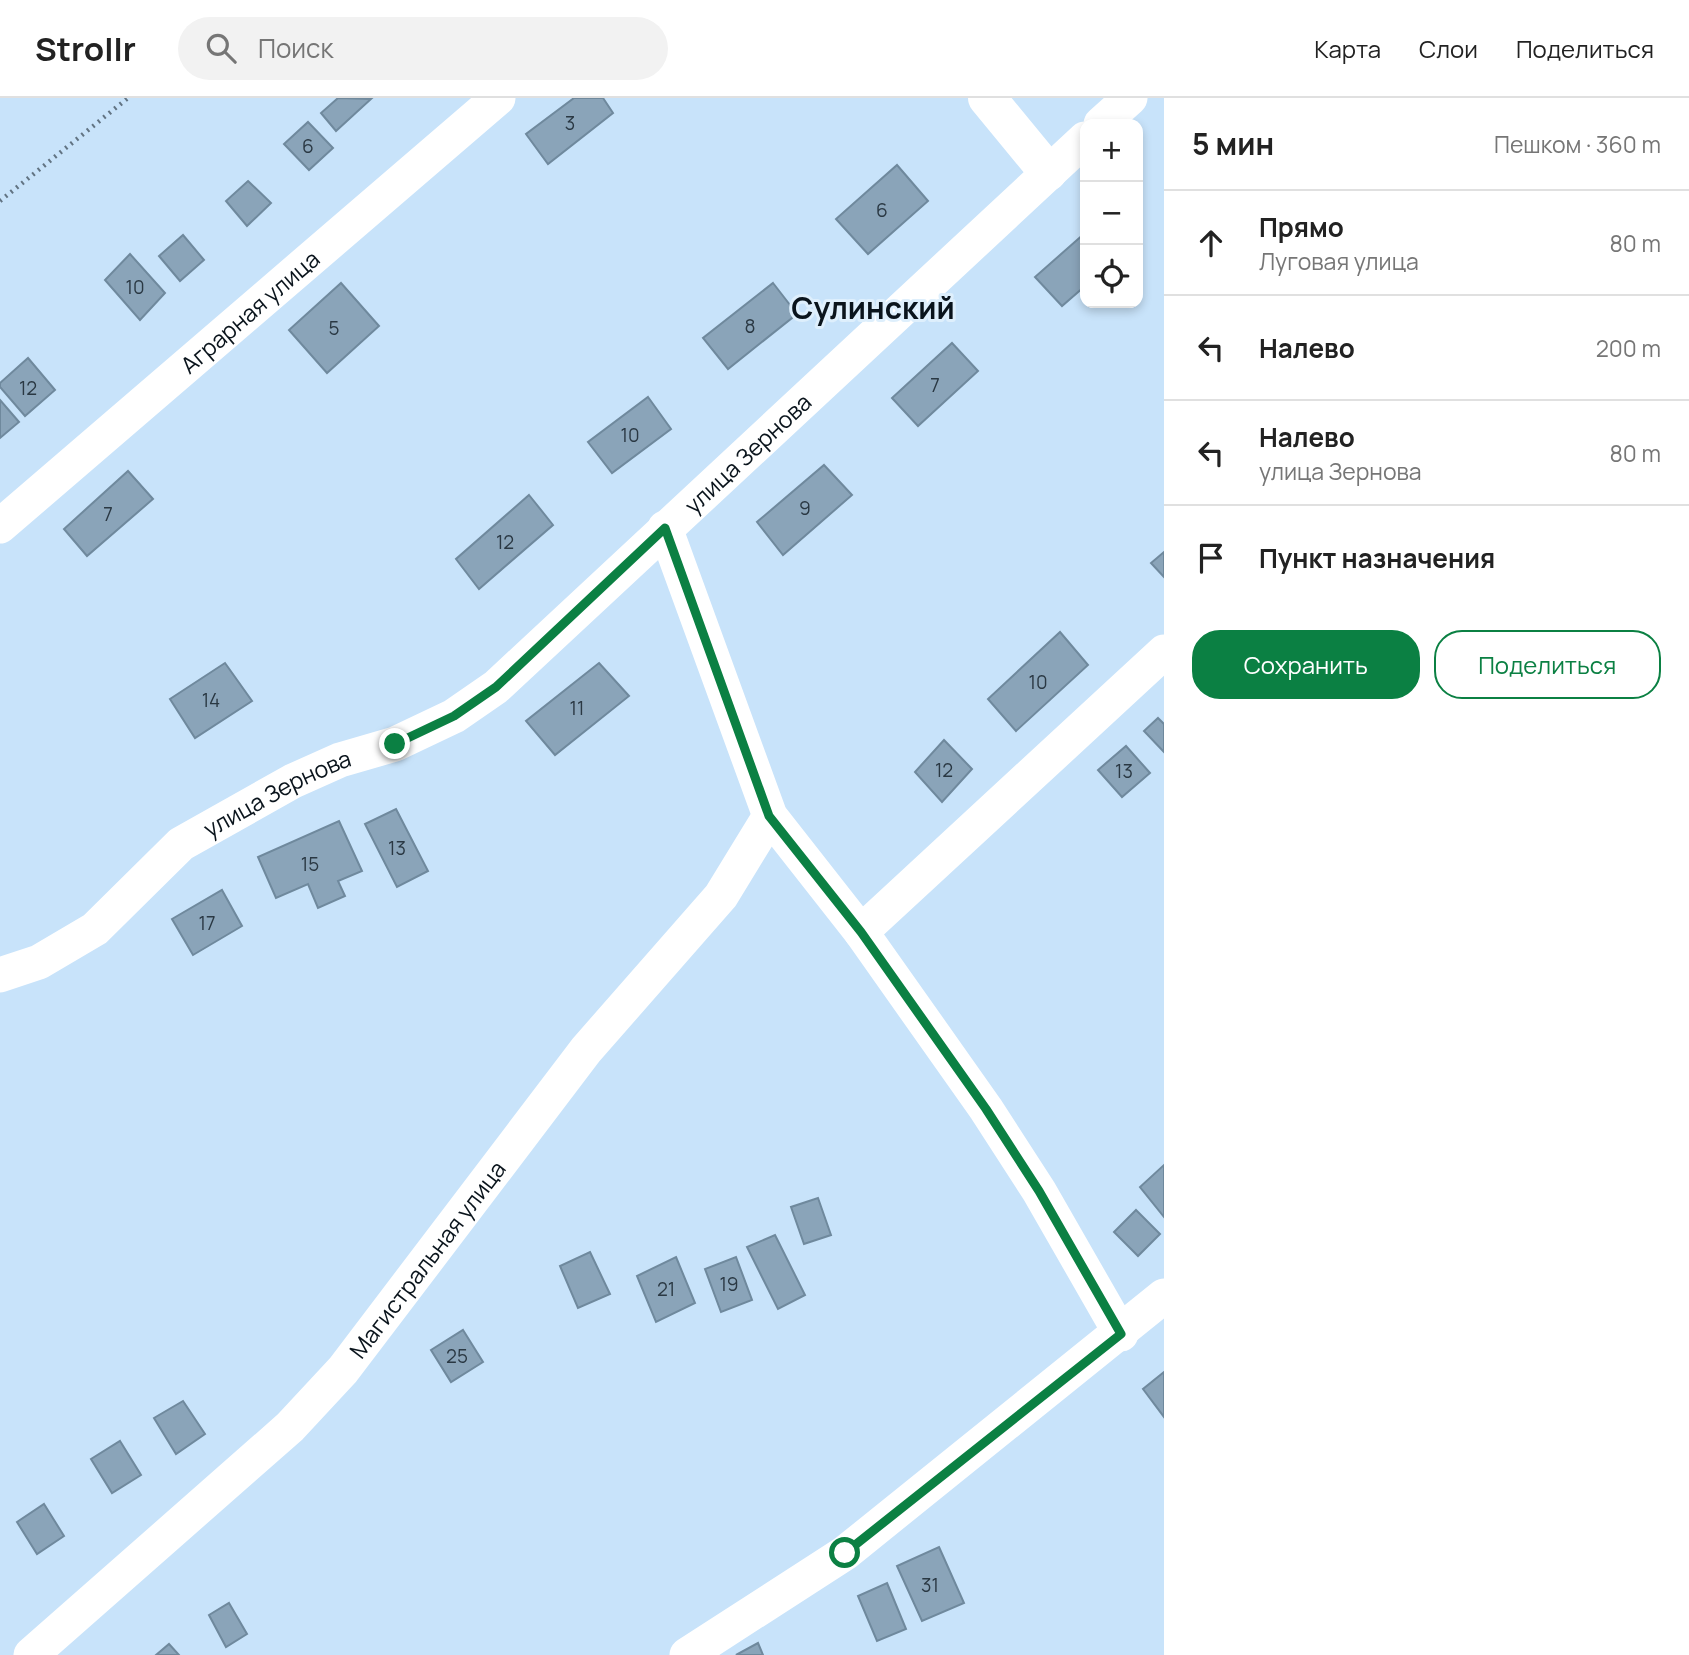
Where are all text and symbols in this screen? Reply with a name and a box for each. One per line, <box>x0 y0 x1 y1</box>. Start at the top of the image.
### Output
search box <box>178 17 668 80</box>
text: Strollr <box>35 26 136 71</box>
icon: search <box>202 29 240 67</box>
text: Поиск <box>258 30 333 66</box>
text: Карта <box>1314 32 1381 65</box>
text: Слои <box>1419 32 1478 65</box>
text: Поделиться <box>1516 32 1654 65</box>
house number: 3 <box>565 110 575 136</box>
map controls <box>1080 119 1143 308</box>
button: + <box>1080 119 1143 182</box>
text: 5 мин <box>1192 123 1274 164</box>
text: Пешком · 360 m <box>1494 128 1661 160</box>
house number: 6 <box>302 133 314 159</box>
button: − <box>1080 182 1143 245</box>
house number: 6 <box>876 197 888 223</box>
text: Прямо <box>1259 209 1344 245</box>
icon: ahead <box>1192 224 1230 262</box>
text: 80 m <box>1610 227 1661 259</box>
street label: Аграрная улица <box>173 243 326 380</box>
button: locate <box>1080 245 1143 308</box>
text: Луговая улица <box>1259 245 1419 277</box>
house number: 10 <box>125 274 145 300</box>
district label: Сулинский <box>791 287 955 328</box>
house number: 8 <box>744 313 756 339</box>
house number: 5 <box>329 315 340 341</box>
icon: left <box>1192 329 1230 367</box>
text: Налево <box>1259 330 1355 366</box>
text: 200 m <box>1596 332 1661 364</box>
house number: 7 <box>930 372 940 398</box>
house number: 12 <box>19 375 37 401</box>
street label: улица Зернова <box>677 386 818 520</box>
text: Налево <box>1259 419 1355 455</box>
house number: 10 <box>620 422 640 448</box>
icon: left <box>1192 434 1230 472</box>
text: 80 m <box>1610 437 1661 469</box>
text: улица Зернова <box>1259 455 1422 487</box>
house number: 9 <box>799 495 811 521</box>
house number: 7 <box>103 501 113 527</box>
house number: 12 <box>496 529 514 555</box>
icon: arrive <box>1192 539 1230 577</box>
text: Пункт назначения <box>1259 540 1495 576</box>
button: Сохранить <box>1192 630 1420 699</box>
button: Поделиться <box>1434 630 1661 699</box>
house number: 10 <box>1028 669 1048 695</box>
house number: 14 <box>202 687 220 713</box>
house number: 11 <box>570 695 584 721</box>
route end <box>379 728 410 759</box>
street label: улица Зернова <box>197 742 354 844</box>
house number: 12 <box>935 757 953 783</box>
house number: 13 <box>1115 758 1133 784</box>
house number: 13 <box>388 835 406 861</box>
house number: 15 <box>301 851 319 877</box>
house number: 17 <box>199 910 215 936</box>
street label: Магистральная улица <box>342 1154 513 1365</box>
house number: 19 <box>719 1271 739 1297</box>
house number: 21 <box>657 1276 675 1302</box>
house number: 25 <box>446 1343 468 1369</box>
route start <box>829 1537 860 1568</box>
house number: 31 <box>921 1572 939 1598</box>

